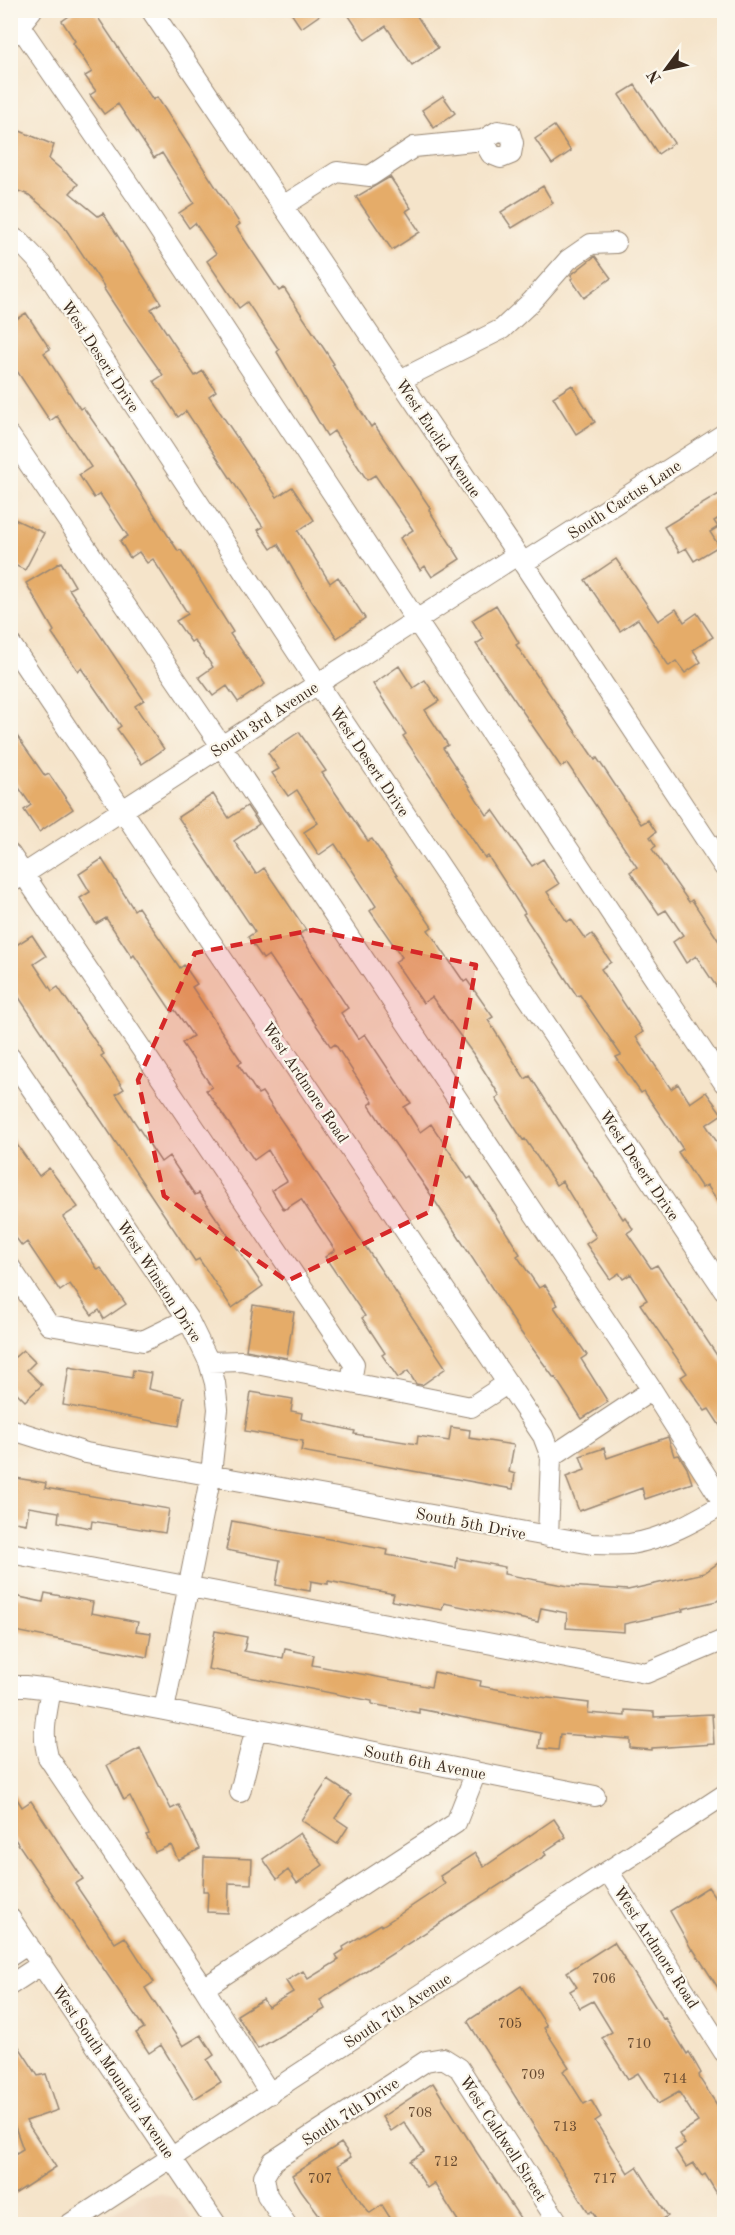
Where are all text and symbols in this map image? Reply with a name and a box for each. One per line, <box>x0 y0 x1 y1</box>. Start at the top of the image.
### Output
north arrow <box>636 39 696 99</box>
text: N <box>645 66 665 86</box>
street label: West Desert Drive <box>57 299 141 416</box>
street label: West Euclid Avenue <box>392 377 483 501</box>
street label: South Cactus Lane <box>566 458 684 543</box>
street label: South 3rd Avenue <box>208 680 322 761</box>
street label: West Desert Drive <box>326 704 411 820</box>
street label: West Ardmore Road <box>258 1020 351 1146</box>
street label: West Desert Drive <box>596 1108 681 1224</box>
street label: West Winston Drive <box>113 1218 204 1346</box>
street label: South 5th Drive <box>414 1506 527 1543</box>
street label: South 6th Avenue <box>362 1744 487 1784</box>
street label: West Ardmore Road <box>610 1884 701 2012</box>
street label: South 7th Avenue <box>342 1971 454 2052</box>
house number: 706 <box>592 1972 616 1986</box>
street label: West South Mountain Avenue <box>48 1982 176 2162</box>
house number: 705 <box>498 2017 522 2031</box>
house number: 710 <box>627 2037 651 2051</box>
house number: 709 <box>521 2068 545 2082</box>
house number: 714 <box>663 2072 687 2086</box>
street label: West Caldwell Street <box>456 2074 549 2205</box>
street label: South 7th Drive <box>300 2076 402 2150</box>
house number: 708 <box>408 2106 432 2120</box>
house number: 713 <box>553 2120 577 2134</box>
house number: 712 <box>434 2155 458 2169</box>
house number: 707 <box>308 2172 332 2186</box>
house number: 717 <box>593 2172 617 2186</box>

